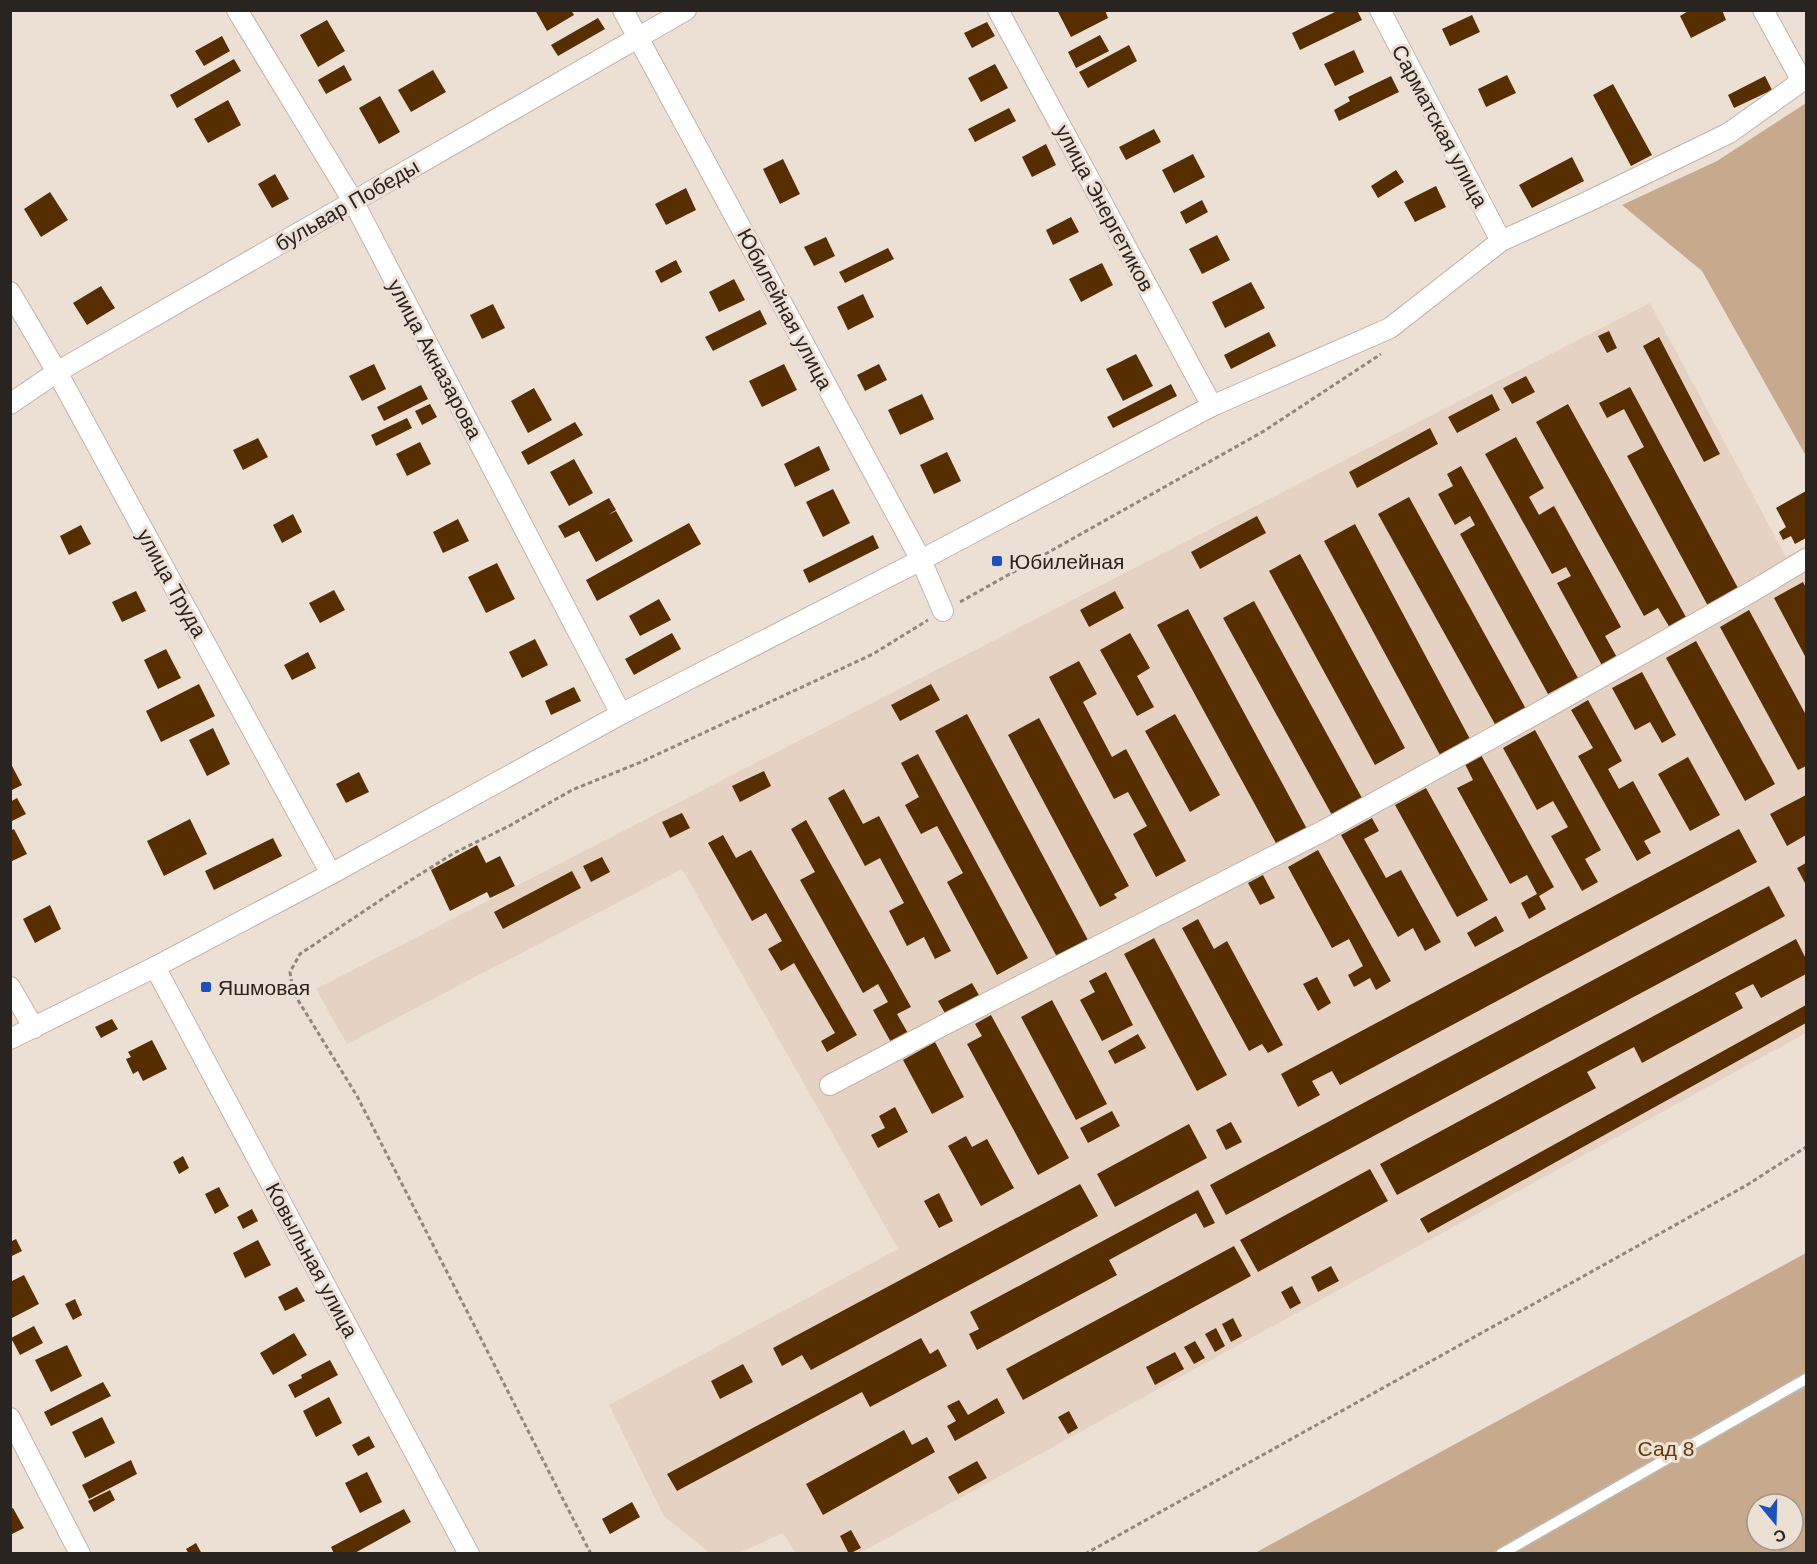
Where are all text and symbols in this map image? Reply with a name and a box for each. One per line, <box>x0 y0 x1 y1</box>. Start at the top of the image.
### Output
street label: Сарматская улица <box>1387 41 1493 211</box>
street label: улица Энергетиков <box>1051 121 1159 295</box>
street label: бульвар Победы <box>271 155 423 255</box>
street label: Юбилейная улица <box>733 225 837 394</box>
street label: улица Акназарова <box>383 275 487 443</box>
street label: улица Труда <box>133 525 211 641</box>
place label: Юбилейная <box>1009 550 1124 573</box>
marker: Юбилейная <box>990 554 1004 568</box>
place label: Яшмовая <box>218 976 310 999</box>
marker: Яшмовая <box>199 980 213 994</box>
street label: Ковыльная улица <box>262 1179 363 1341</box>
park label: Сад 8 <box>1638 1437 1694 1460</box>
north arrow <box>1745 1492 1805 1552</box>
text: С <box>1771 1526 1788 1546</box>

